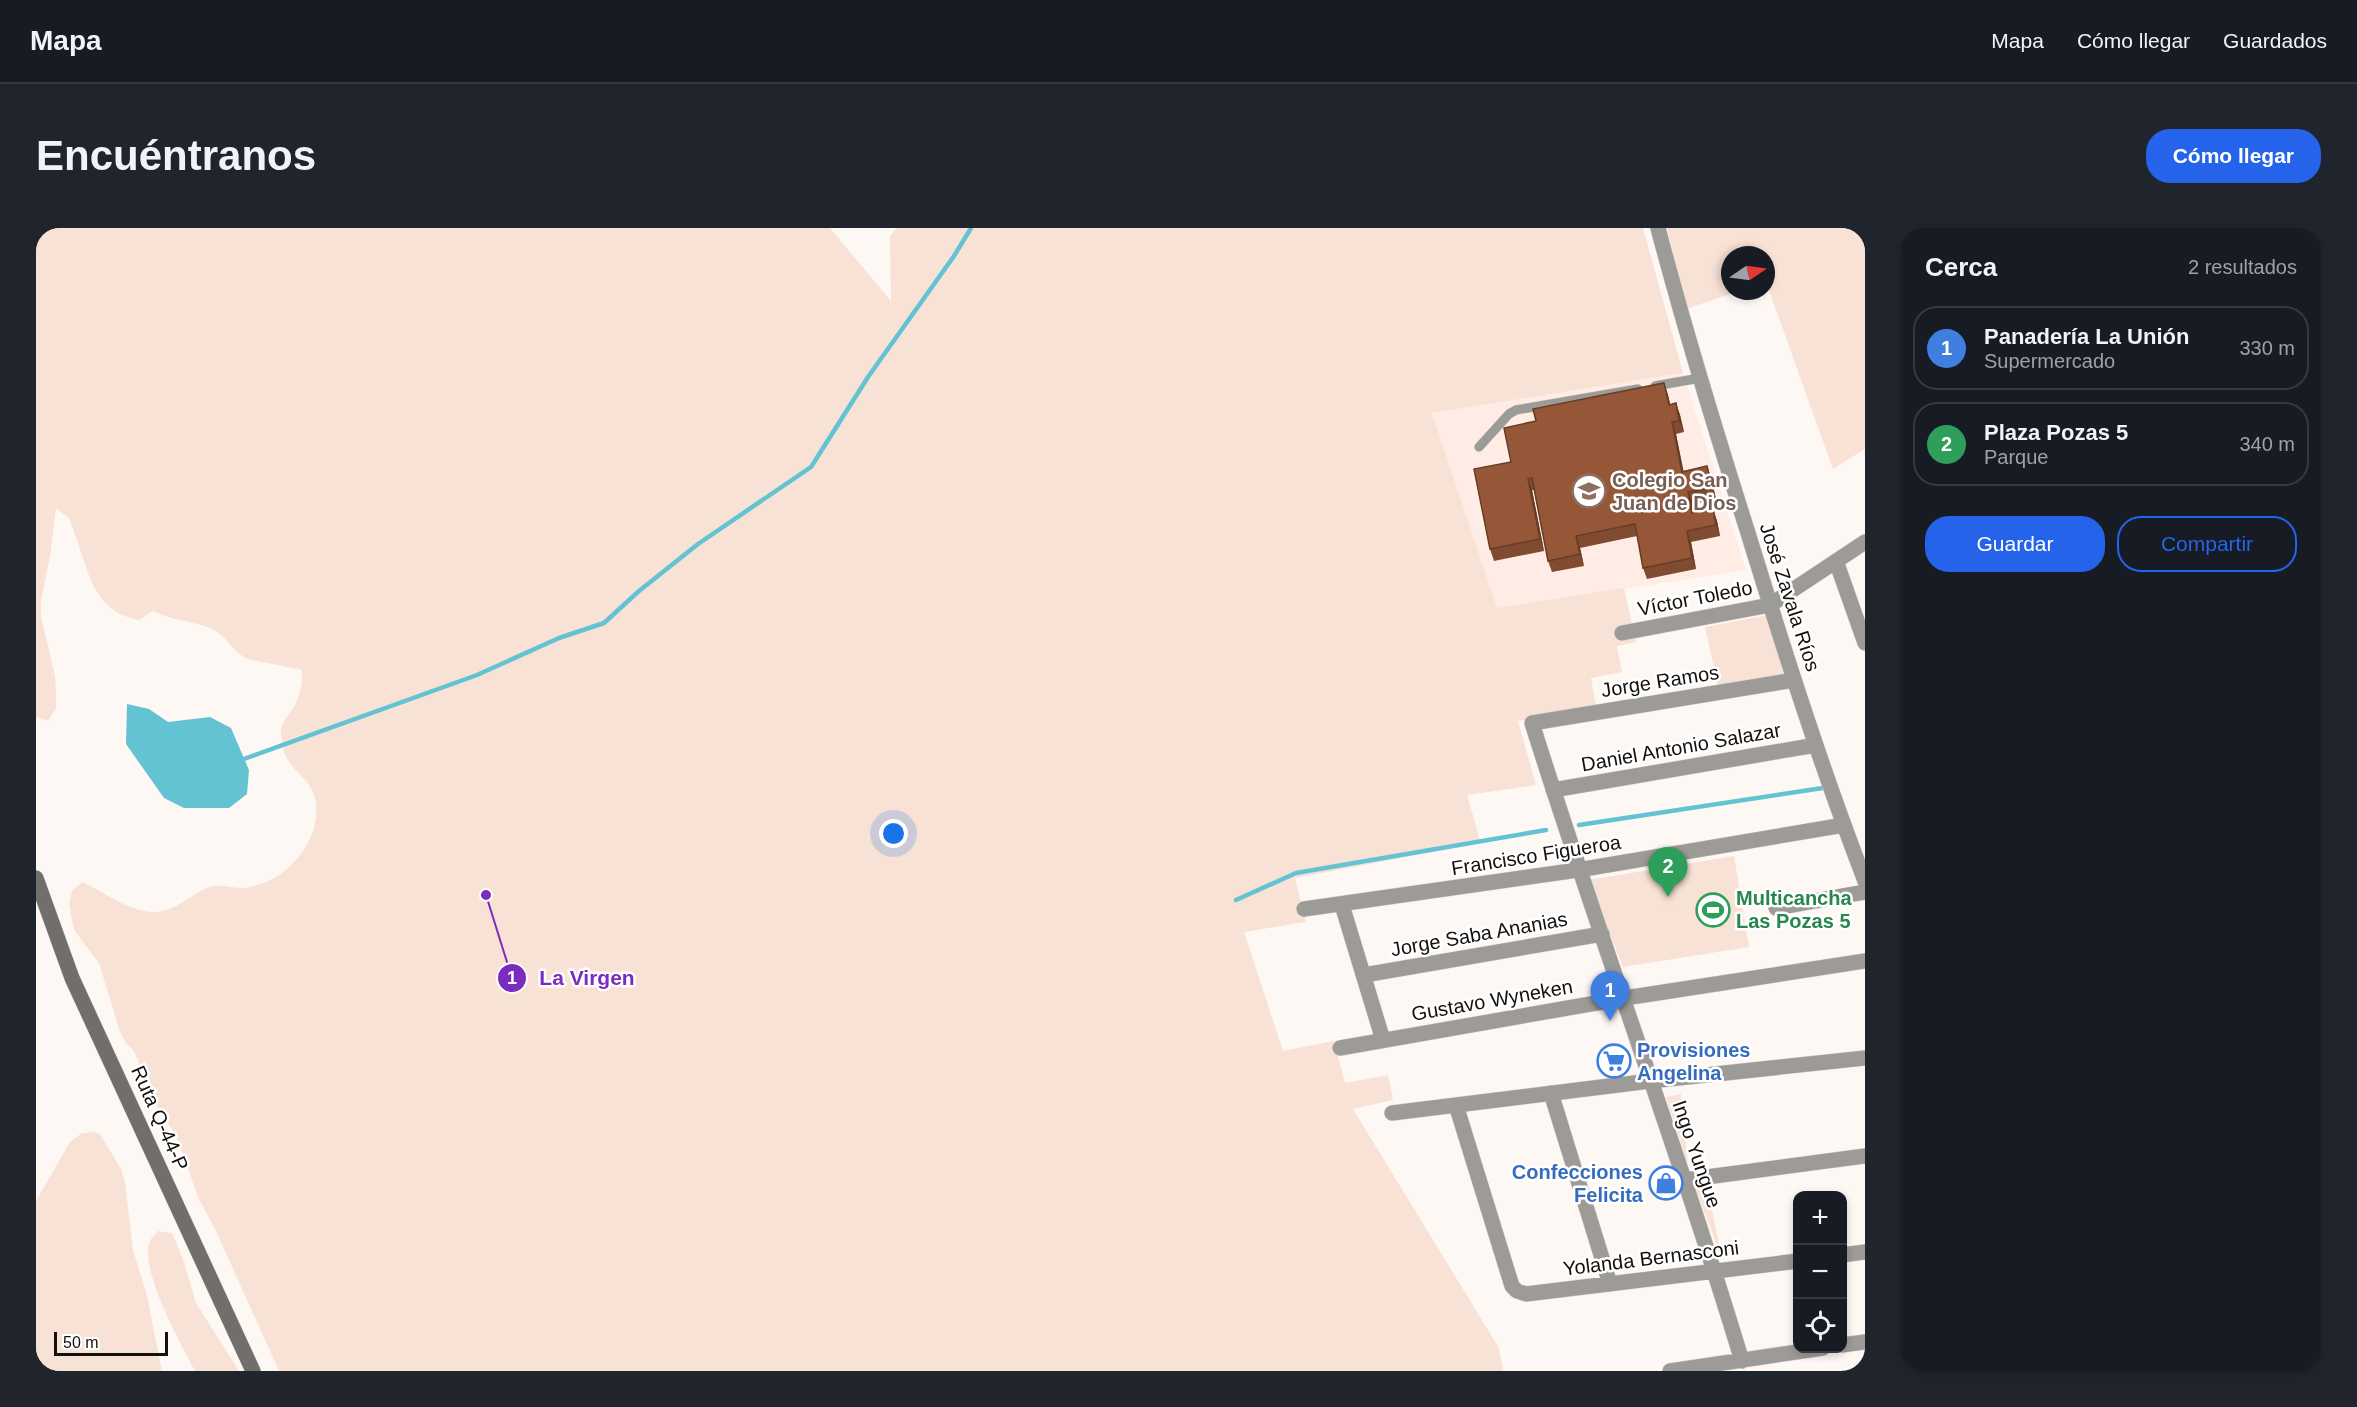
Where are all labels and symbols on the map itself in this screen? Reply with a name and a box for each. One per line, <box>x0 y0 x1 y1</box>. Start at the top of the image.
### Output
north arrow <box>1721 246 1775 300</box>
place label: Colegio San Juan de Dios <box>1612 469 1736 514</box>
school or university icon: Colegio San Juan de Dios <box>1571 473 1607 509</box>
street label: José Zavala Ríos <box>1756 520 1824 674</box>
street label: Víctor Toledo <box>1636 576 1754 620</box>
street label: Jorge Ramos <box>1600 661 1720 701</box>
street label: Daniel Antonio Salazar <box>1579 719 1783 775</box>
your location <box>879 819 908 848</box>
street label: Francisco Figueroa <box>1450 831 1623 879</box>
pin: 2 <box>1648 848 1688 897</box>
place label: Multicancha Las Pozas 5 <box>1736 887 1852 932</box>
sports icon: Multicancha Las Pozas 5 <box>1695 892 1731 928</box>
street label: Jorge Saba Ananias <box>1389 908 1569 960</box>
callout: La Virgen <box>497 958 647 997</box>
text: La Virgen <box>539 966 635 989</box>
text: 1 <box>507 968 517 988</box>
pin: 1 <box>1590 972 1630 1021</box>
street label: Gustavo Wyneken <box>1410 975 1574 1025</box>
place label: Provisiones Angelina <box>1637 1039 1750 1084</box>
supermarket icon: Provisiones Angelina <box>1596 1043 1632 1079</box>
street label: Ruta Q-44-P <box>127 1062 193 1174</box>
street label: Ingo Yungue <box>1668 1097 1726 1211</box>
place label: Confecciones Felicita <box>1512 1161 1644 1206</box>
shop icon: Confecciones Felicita <box>1648 1165 1684 1201</box>
street label: Yolanda Bernasconi <box>1562 1236 1740 1280</box>
scale bar <box>54 1329 168 1356</box>

